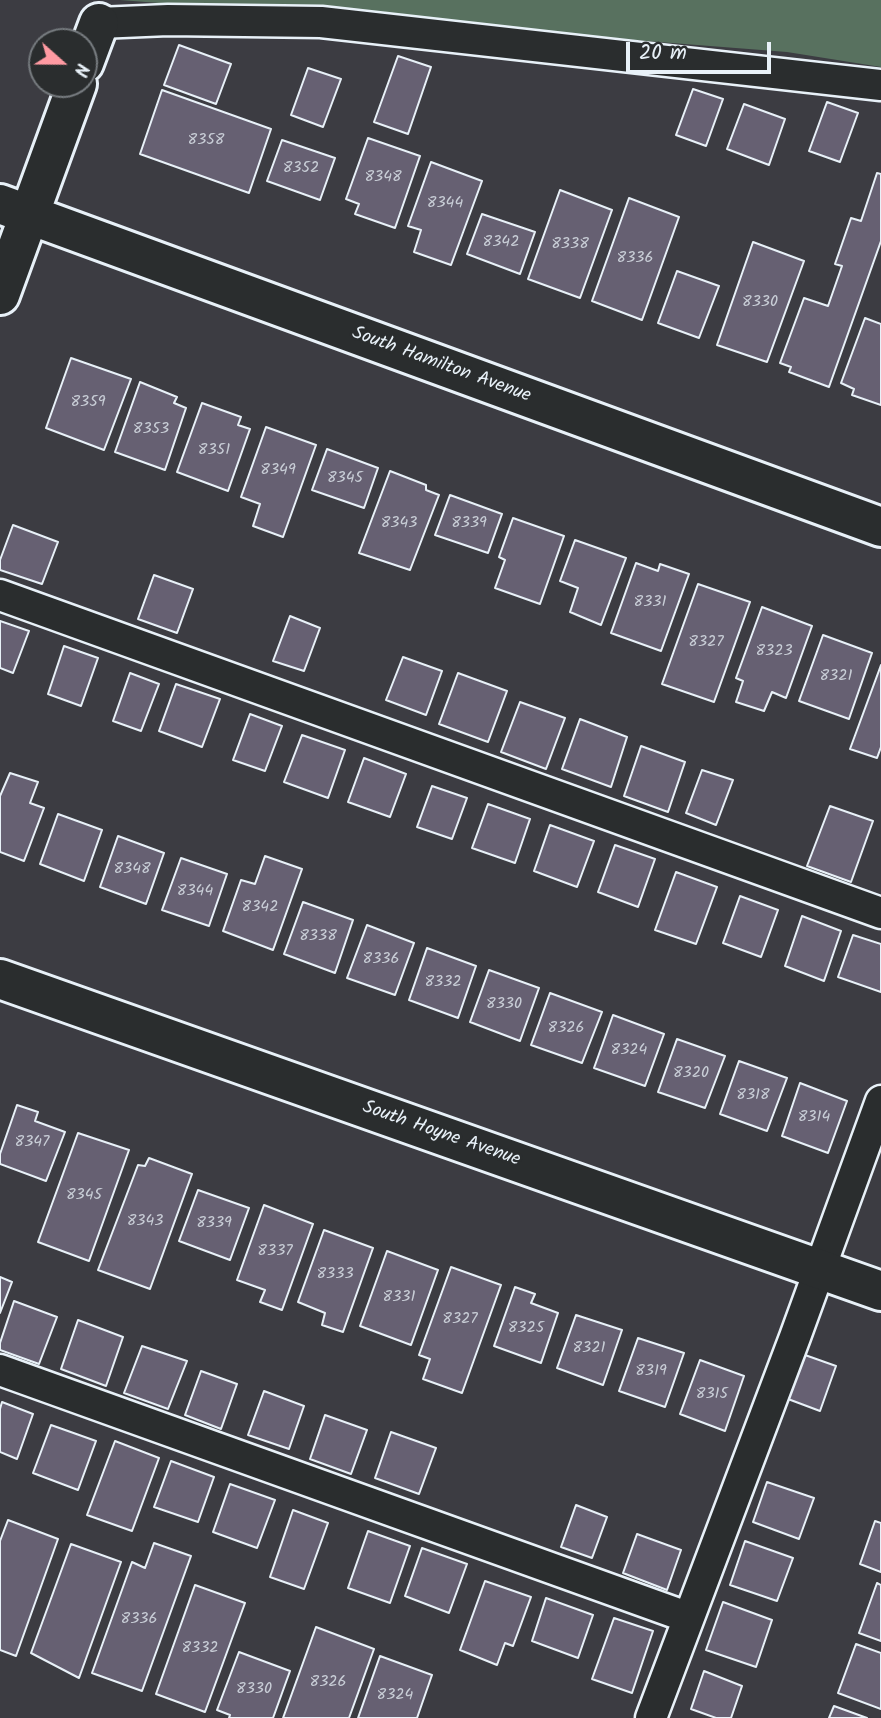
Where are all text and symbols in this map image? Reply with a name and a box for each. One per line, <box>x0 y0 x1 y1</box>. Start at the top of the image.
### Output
north arrow <box>28 28 98 98</box>
scale bar <box>629 28 774 72</box>
text: 20 m <box>639 37 687 70</box>
text: N <box>65 59 97 81</box>
house number: 8358 <box>188 131 224 151</box>
house number: 8352 <box>283 159 319 179</box>
house number: 8348 <box>364 168 402 188</box>
house number: 8344 <box>427 194 463 214</box>
house number: 8342 <box>483 233 519 253</box>
house number: 8338 <box>551 235 589 255</box>
house number: 8336 <box>617 249 653 269</box>
house number: 8330 <box>742 293 778 313</box>
street label: South Hamilton Avenue <box>348 323 534 409</box>
house number: 8359 <box>70 393 106 413</box>
house number: 8353 <box>133 420 169 440</box>
house number: 8351 <box>198 441 230 461</box>
house number: 8349 <box>260 461 296 481</box>
house number: 8345 <box>327 469 363 489</box>
house number: 8343 <box>381 514 417 534</box>
house number: 8339 <box>451 514 487 534</box>
house number: 8331 <box>634 593 666 613</box>
house number: 8327 <box>688 633 724 653</box>
house number: 8323 <box>755 642 793 662</box>
house number: 8321 <box>819 667 853 687</box>
house number: 8348 <box>113 860 151 880</box>
house number: 8344 <box>177 882 213 902</box>
house number: 8342 <box>242 898 278 918</box>
house number: 8338 <box>299 927 337 947</box>
house number: 8336 <box>363 950 399 970</box>
house number: 8332 <box>424 973 462 993</box>
house number: 8330 <box>486 995 522 1015</box>
house number: 8326 <box>548 1019 584 1039</box>
house number: 8324 <box>611 1041 647 1061</box>
house number: 8320 <box>673 1064 709 1084</box>
house number: 8318 <box>736 1086 770 1106</box>
street label: South Hoyne Avenue <box>359 1097 523 1173</box>
house number: 8314 <box>798 1108 830 1128</box>
house number: 8347 <box>15 1133 49 1153</box>
house number: 8345 <box>66 1186 102 1206</box>
house number: 8343 <box>127 1212 163 1232</box>
house number: 8339 <box>196 1214 232 1234</box>
house number: 8337 <box>257 1242 293 1262</box>
house number: 8333 <box>316 1265 354 1285</box>
house number: 8331 <box>383 1288 415 1308</box>
house number: 8327 <box>442 1310 478 1330</box>
house number: 8325 <box>508 1319 544 1339</box>
house number: 8321 <box>572 1339 606 1359</box>
house number: 8319 <box>635 1362 667 1382</box>
house number: 8315 <box>696 1385 728 1405</box>
house number: 8336 <box>121 1610 157 1630</box>
house number: 8332 <box>181 1639 219 1659</box>
house number: 8326 <box>310 1673 346 1693</box>
house number: 8330 <box>236 1680 272 1700</box>
house number: 8324 <box>377 1686 413 1706</box>

